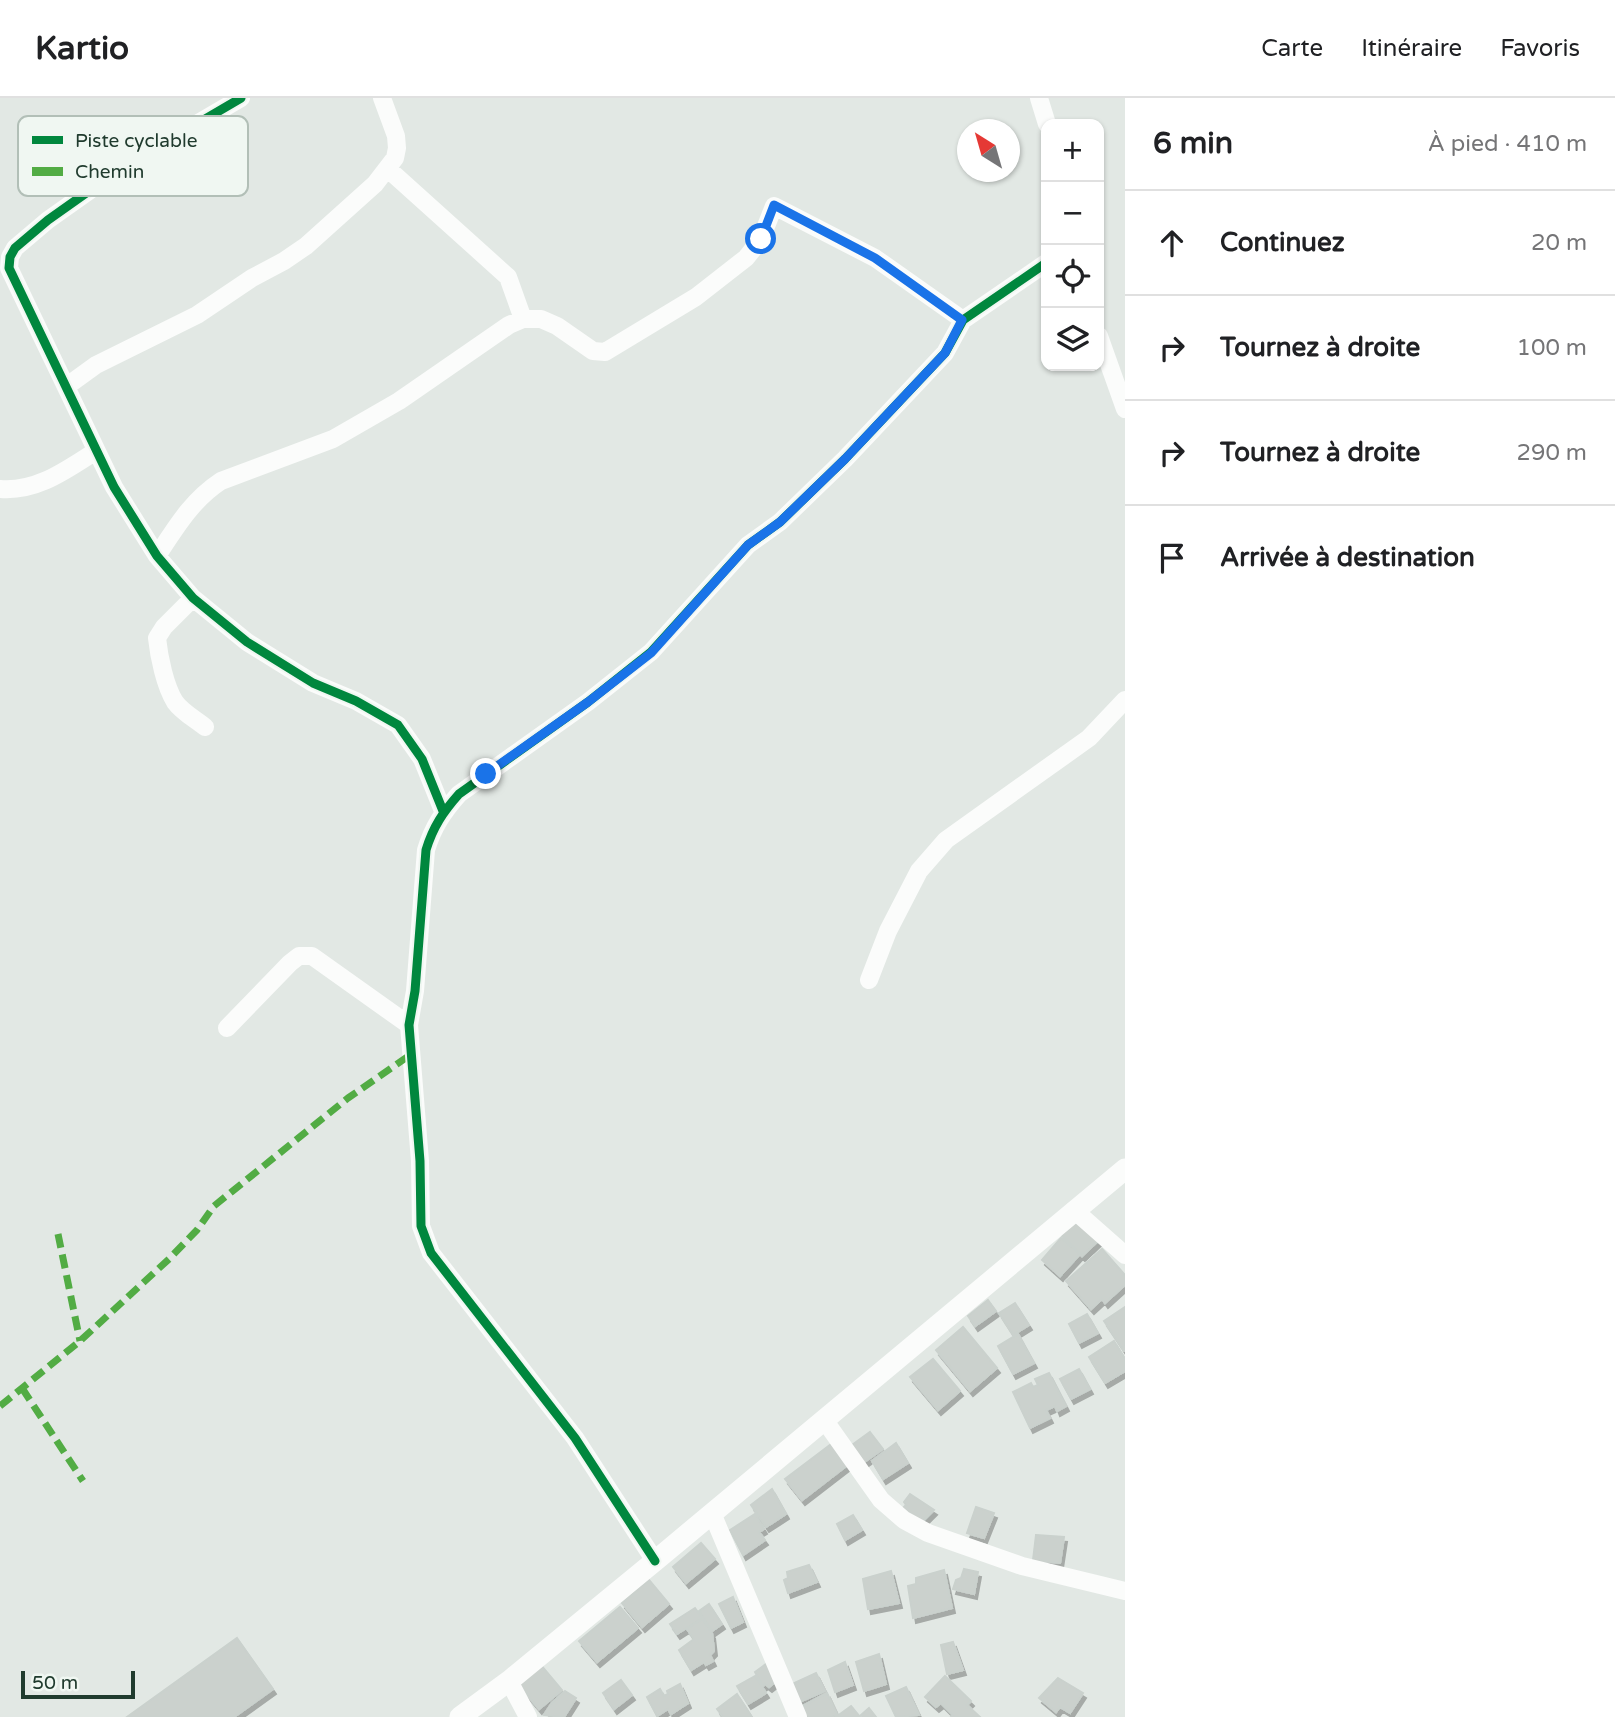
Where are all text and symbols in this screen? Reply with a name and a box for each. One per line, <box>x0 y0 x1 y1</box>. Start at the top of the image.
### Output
text: Kartio <box>35 29 129 68</box>
text: Carte <box>1261 34 1323 63</box>
text: Itinéraire <box>1361 34 1462 63</box>
text: Favoris <box>1500 34 1580 63</box>
legend <box>18 116 248 196</box>
north arrow <box>957 119 1020 182</box>
map controls <box>1041 119 1104 371</box>
button: + <box>1041 119 1104 182</box>
text: 6 min <box>1153 125 1233 162</box>
text: Piste cyclable <box>75 130 197 152</box>
text: À pied · 410 m <box>1428 130 1587 158</box>
text: Chemin <box>75 161 144 183</box>
button: − <box>1041 182 1104 245</box>
route start <box>745 223 776 254</box>
icon: ahead <box>1153 224 1191 262</box>
text: Continuez <box>1220 227 1345 258</box>
text: 20 m <box>1531 229 1587 257</box>
button: locate <box>1041 245 1104 308</box>
button: layers <box>1041 308 1104 371</box>
icon: right <box>1153 329 1191 367</box>
text: Tournez à droite <box>1220 332 1420 363</box>
text: 100 m <box>1517 334 1587 362</box>
icon: right <box>1153 434 1191 472</box>
text: Tournez à droite <box>1220 437 1420 468</box>
text: 290 m <box>1517 439 1587 467</box>
icon: arrive <box>1153 539 1191 577</box>
text: Arrivée à destination <box>1220 542 1475 573</box>
route end <box>470 758 501 789</box>
scale bar <box>21 1668 135 1700</box>
text: 50 m <box>32 1672 78 1694</box>

